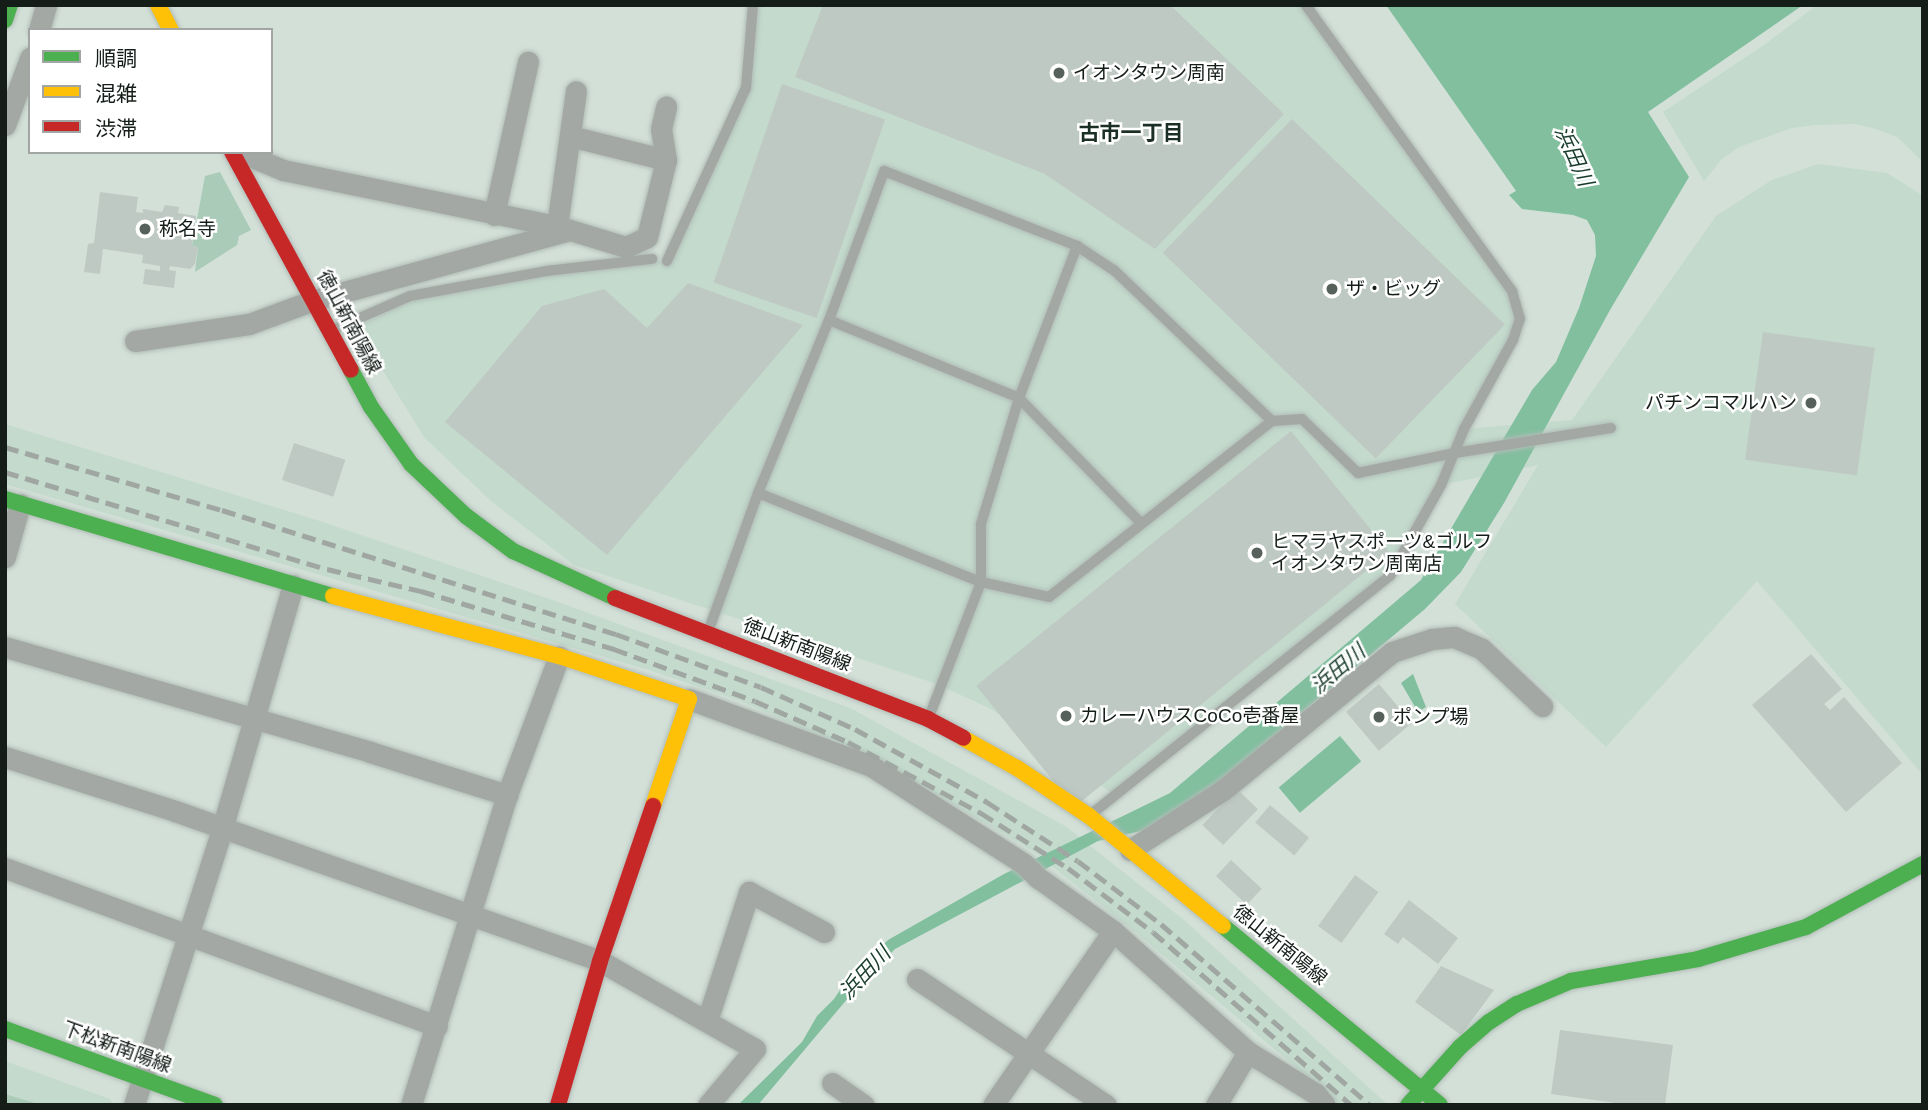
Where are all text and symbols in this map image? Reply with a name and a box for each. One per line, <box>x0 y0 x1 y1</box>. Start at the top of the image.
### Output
legend <box>28 28 273 154</box>
text: 順調 <box>95 47 137 70</box>
place label: イオンタウン周南 <box>1073 62 1225 84</box>
marker: イオンタウン周南 <box>1051 65 1067 81</box>
text: 混雑 <box>95 82 137 105</box>
text: 渋滞 <box>95 117 137 140</box>
district label: 古市一丁目 <box>1079 120 1183 146</box>
water label: 浜田川 <box>1550 122 1598 190</box>
place label: 称名寺 <box>159 218 216 240</box>
marker: 称名寺 <box>137 221 153 237</box>
street label: 徳山新南陽線 <box>312 266 386 378</box>
place label: ザ・ビッグ <box>1346 278 1441 300</box>
marker: ザ・ビッグ <box>1324 281 1340 297</box>
place label: パチンコマルハン <box>1645 392 1797 414</box>
marker: パチンコマルハン <box>1803 395 1819 411</box>
place label: ヒマラヤスポーツ&ゴルフ イオンタウン周南店 <box>1271 531 1493 575</box>
marker: ヒマラヤスポーツ&ゴルフ イオンタウン周南店 <box>1249 545 1265 561</box>
street label: 徳山新南陽線 <box>740 614 854 676</box>
water label: 浜田川 <box>1306 639 1370 699</box>
place label: カレーハウスCoCo壱番屋 <box>1080 705 1300 727</box>
place label: ポンプ場 <box>1393 706 1469 728</box>
marker: カレーハウスCoCo壱番屋 <box>1058 708 1074 724</box>
marker: ポンプ場 <box>1371 709 1387 725</box>
street label: 徳山新南陽線 <box>1229 900 1331 990</box>
water label: 浜田川 <box>834 941 896 1005</box>
street label: 下松新南陽線 <box>60 1017 174 1077</box>

